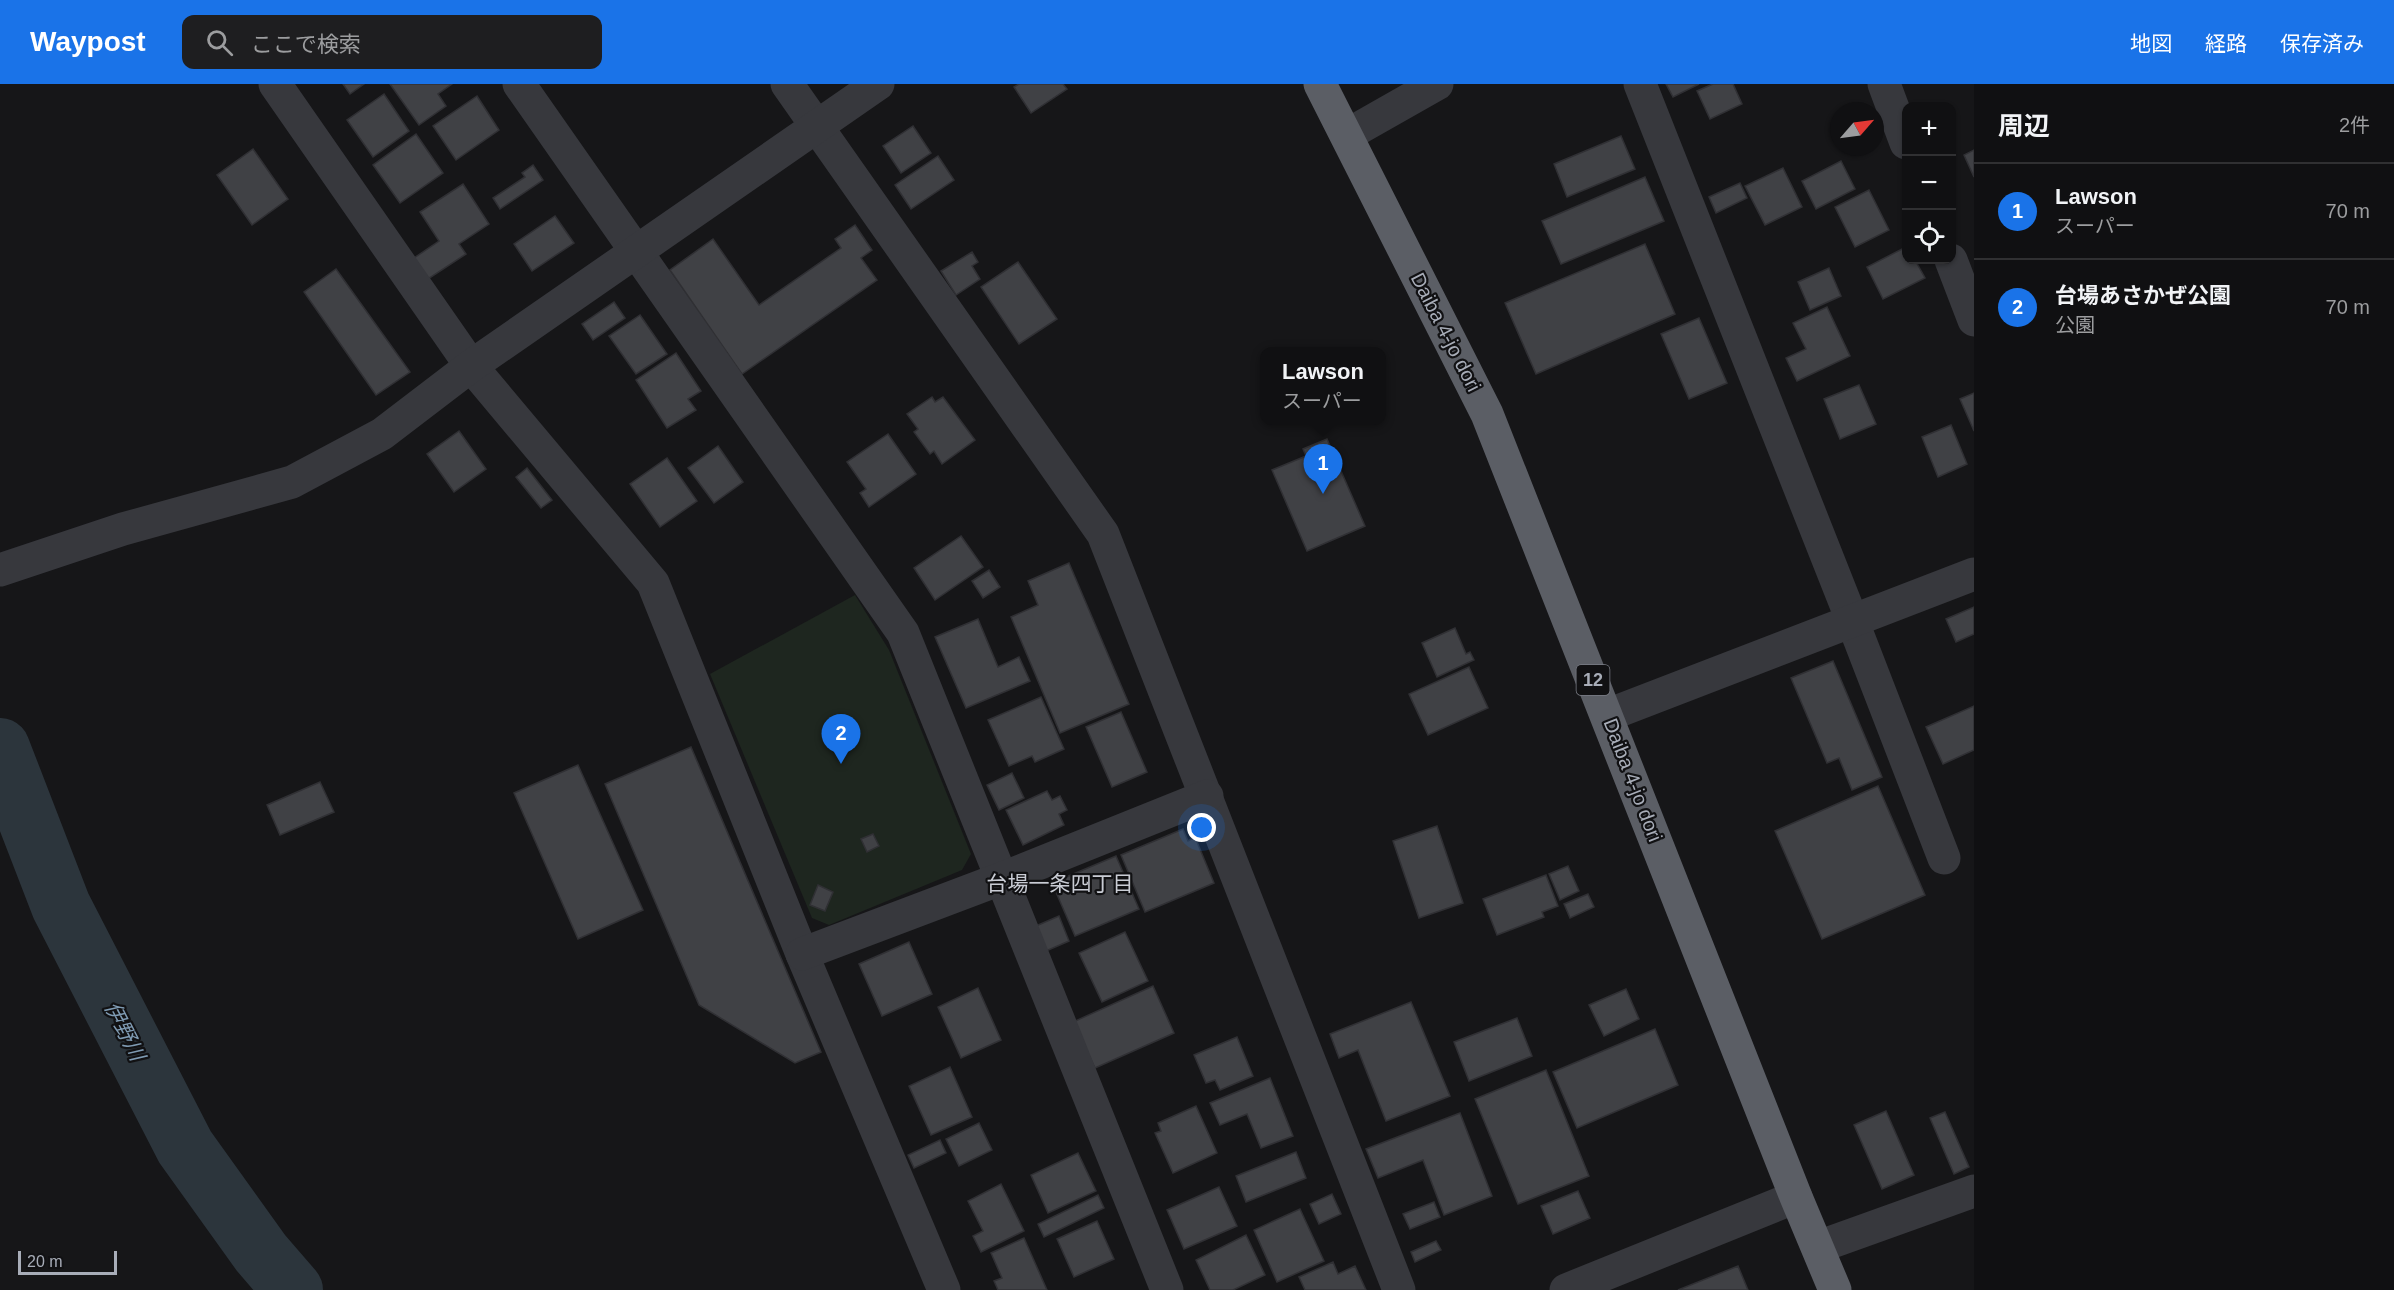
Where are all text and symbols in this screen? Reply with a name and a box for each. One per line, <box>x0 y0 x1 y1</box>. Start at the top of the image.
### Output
search box <box>182 15 602 69</box>
text: Waypost <box>30 26 146 57</box>
icon: search <box>203 26 236 59</box>
text: ここで検索 <box>251 32 361 57</box>
text: 地図 <box>2130 32 2172 55</box>
text: 経路 <box>2205 32 2247 55</box>
text: 保存済み <box>2280 32 2364 55</box>
north arrow <box>1830 102 1884 156</box>
map controls <box>1902 102 1956 264</box>
button: + <box>1902 102 1956 156</box>
text: 周辺 <box>1998 111 2050 141</box>
text: 2件 <box>2339 114 2370 136</box>
button: − <box>1902 156 1956 210</box>
text: Lawson <box>2055 184 2137 209</box>
text: 1 <box>2012 200 2023 222</box>
text: 70 m <box>2326 200 2370 222</box>
button: locate <box>1902 210 1956 264</box>
text: スーパー <box>2055 215 2135 237</box>
street label: Daiba 4-jo dori <box>1407 269 1485 395</box>
text: 台場あさかぜ公園 <box>2055 283 2231 308</box>
text: 2 <box>2012 296 2023 318</box>
text: 70 m <box>2326 296 2370 318</box>
text: 公園 <box>2055 314 2095 336</box>
popup <box>1260 347 1386 425</box>
text: Lawson <box>1282 359 1364 384</box>
text: スーパー <box>1282 390 1362 412</box>
pin: 1 <box>1304 444 1342 494</box>
road number: 12 <box>1576 665 1610 695</box>
pin: 2 <box>822 714 860 764</box>
street label: Daiba 4-jo dori <box>1599 715 1667 845</box>
your location <box>1187 813 1216 842</box>
district label: 台場一条四丁目 <box>987 872 1134 895</box>
water label: 伊野川 <box>100 998 150 1066</box>
scale bar <box>18 1248 117 1276</box>
text: 20 m <box>27 1253 63 1270</box>

